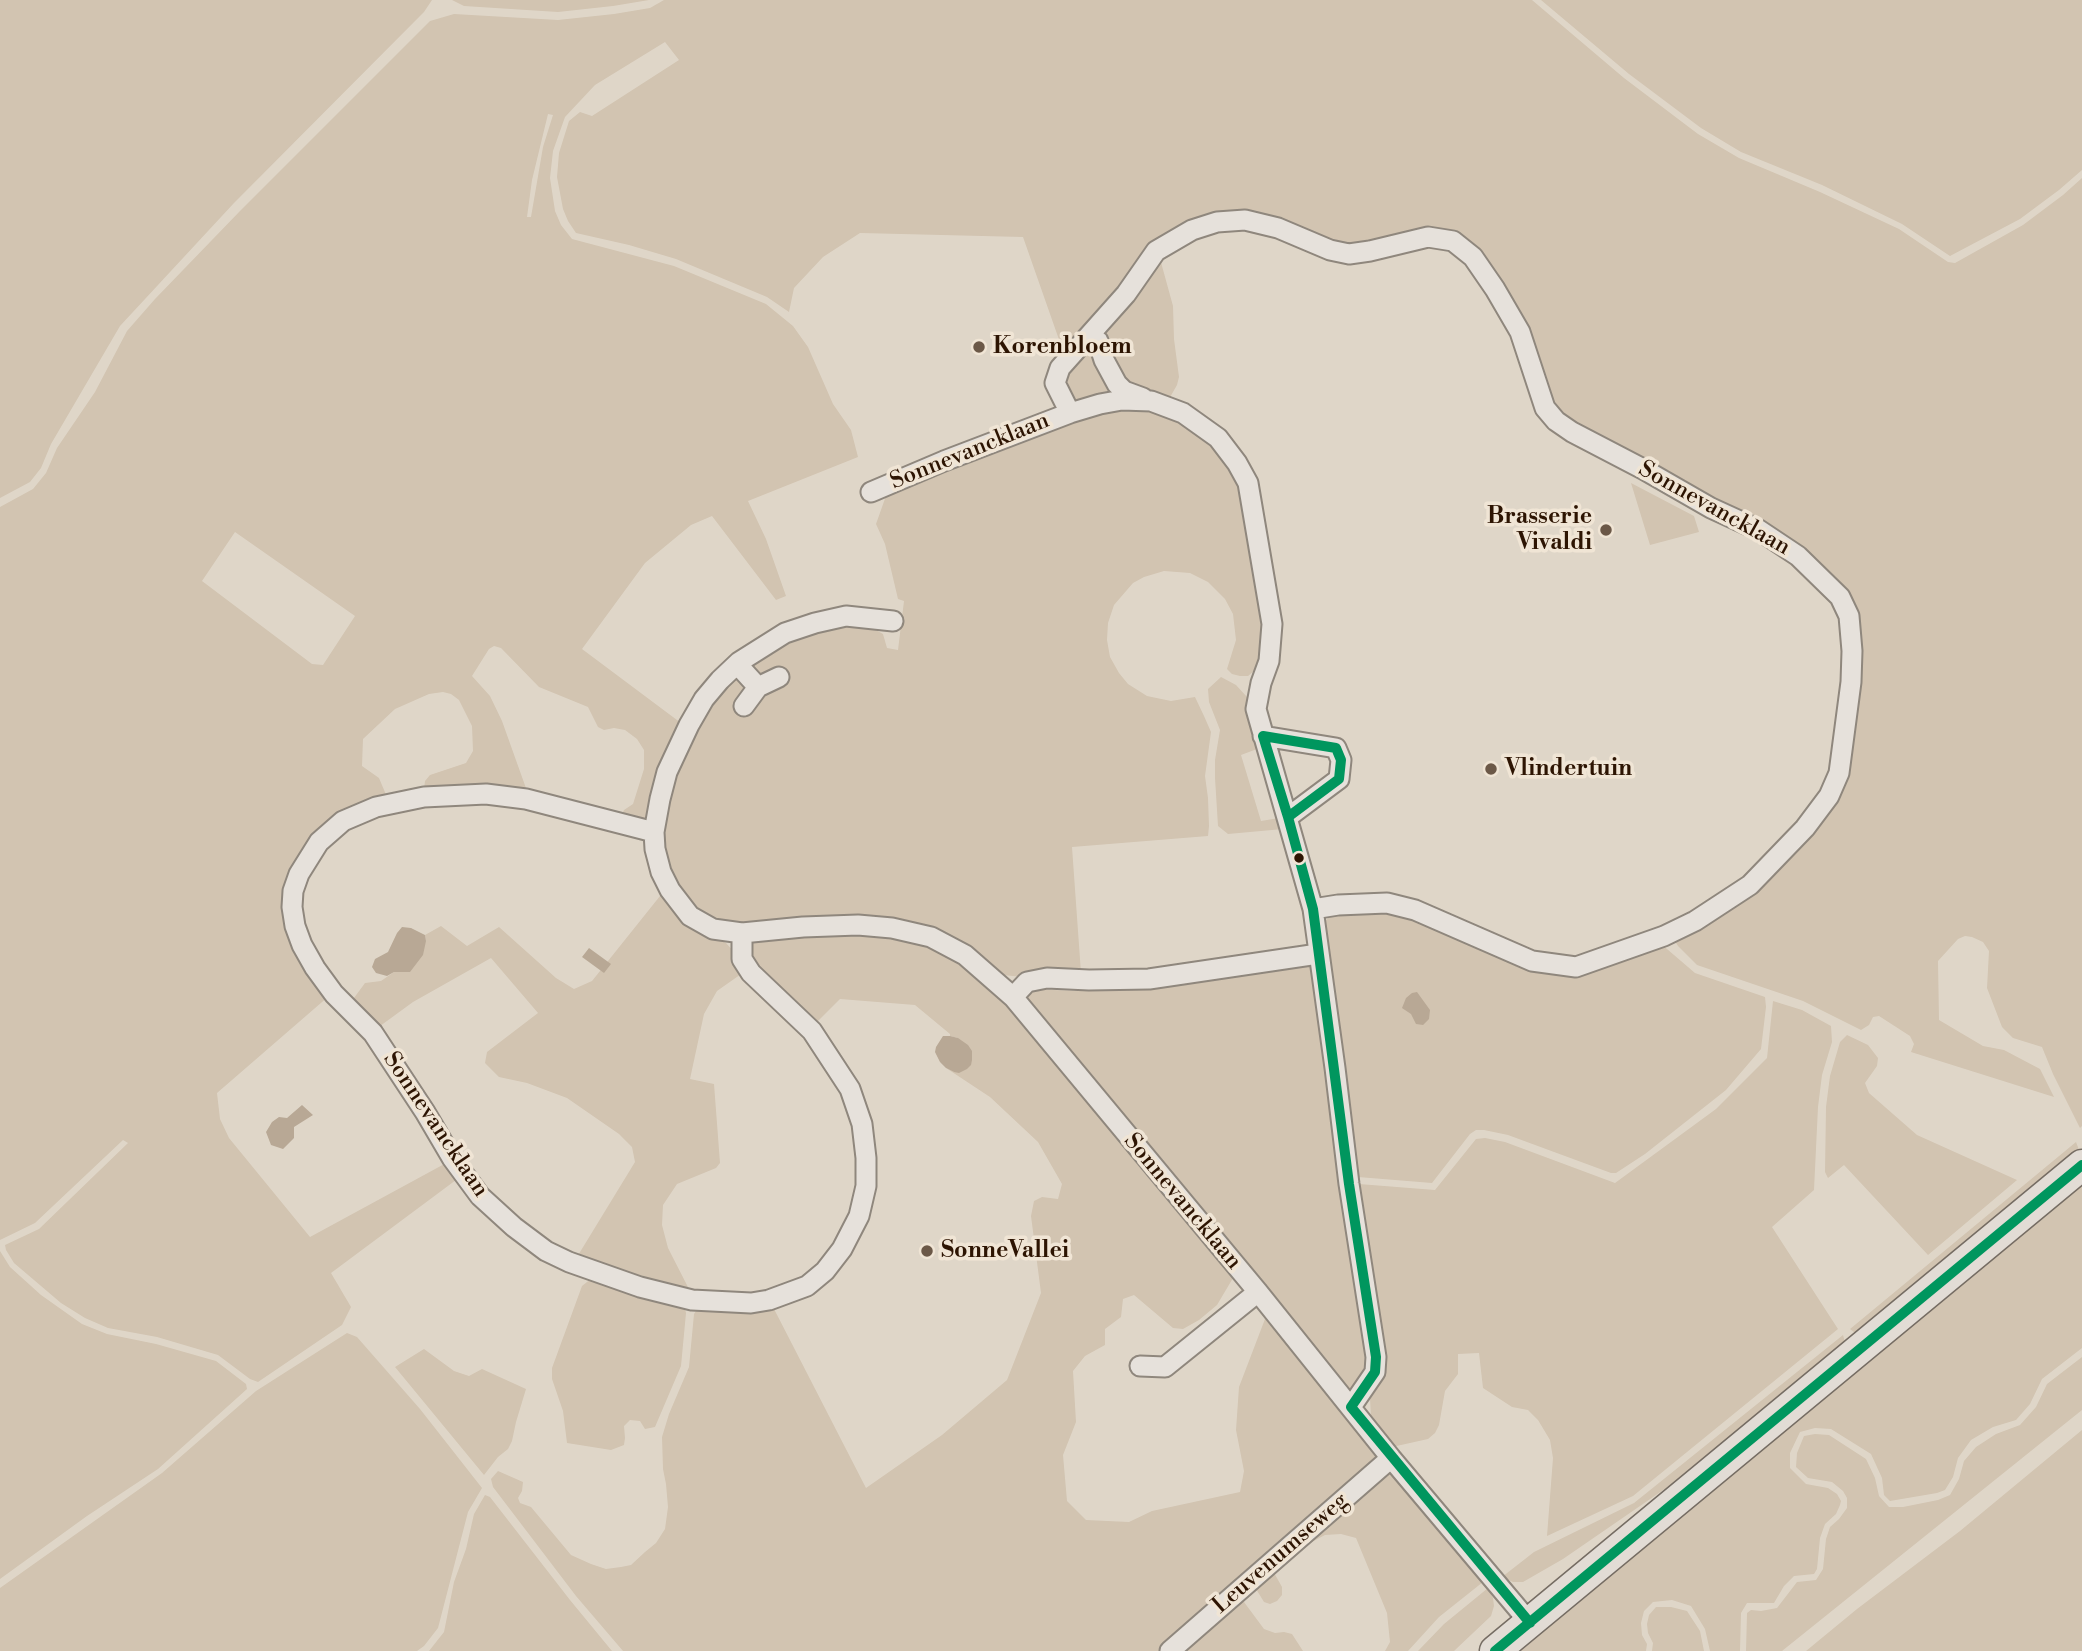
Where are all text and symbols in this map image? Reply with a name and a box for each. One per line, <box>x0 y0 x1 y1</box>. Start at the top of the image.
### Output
place label: Korenbloem <box>993 333 1132 361</box>
marker: Korenbloem <box>971 339 987 355</box>
street label: Sonnevancklaan <box>886 408 1054 496</box>
street label: Sonnevancklaan <box>1633 456 1795 562</box>
place label: Brasserie Vivaldi <box>1487 503 1592 557</box>
marker: Brasserie Vivaldi <box>1598 522 1614 538</box>
place label: Vlindertuin <box>1505 755 1632 783</box>
marker: Vlindertuin <box>1483 761 1499 777</box>
unlabelled marker <box>1292 851 1306 865</box>
street label: Sonnevancklaan <box>376 1047 494 1203</box>
street label: Sonnevancklaan <box>1117 1128 1247 1276</box>
place label: SonneVallei <box>941 1237 1069 1265</box>
marker: SonneVallei <box>919 1243 935 1259</box>
street label: Leuvenumseweg <box>1208 1488 1354 1620</box>

